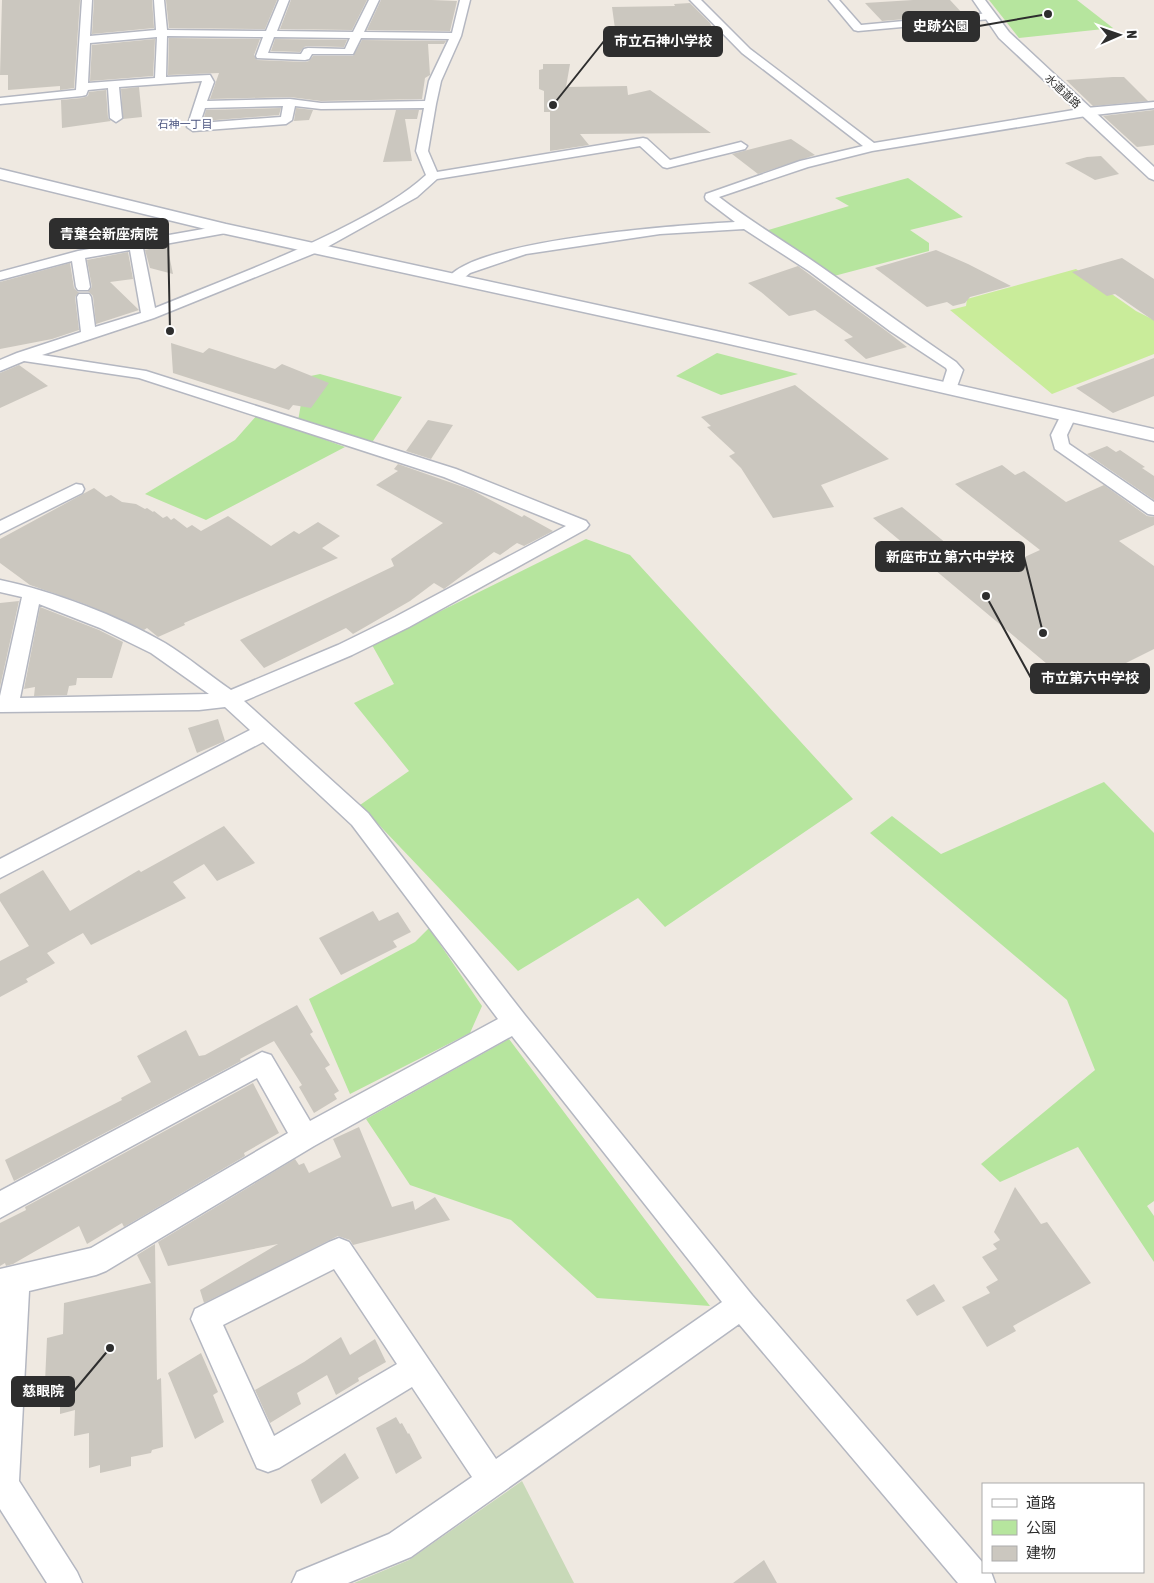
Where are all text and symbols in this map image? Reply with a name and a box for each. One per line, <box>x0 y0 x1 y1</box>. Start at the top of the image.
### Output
north arrow <box>1094 10 1144 60</box>
callout: 史跡公園 <box>903 12 979 41</box>
text: 史跡公園 <box>913 18 969 34</box>
callout: 市立石神小学校 <box>604 27 722 56</box>
text: N <box>1124 30 1140 39</box>
text: 市立石神小学校 <box>614 33 712 49</box>
street label: 水道道路 <box>1043 72 1083 110</box>
district label: 石神一丁目 <box>158 118 213 130</box>
callout: 青葉会新座病院 <box>50 219 168 248</box>
text: 青葉会新座病院 <box>60 226 158 242</box>
callout: 新座市立 第六中学校 <box>876 542 1024 571</box>
text: 新座市立 第六中学校 <box>886 549 1014 565</box>
callout: 市立第六中学校 <box>1031 664 1149 693</box>
text: 市立第六中学校 <box>1041 670 1139 686</box>
callout: 慈眼院 <box>12 1377 74 1406</box>
text: 慈眼院 <box>22 1383 64 1399</box>
legend <box>982 1483 1144 1573</box>
text: 道路 <box>1026 1494 1056 1511</box>
text: 公園 <box>1026 1519 1056 1536</box>
text: 建物 <box>1026 1544 1056 1561</box>

